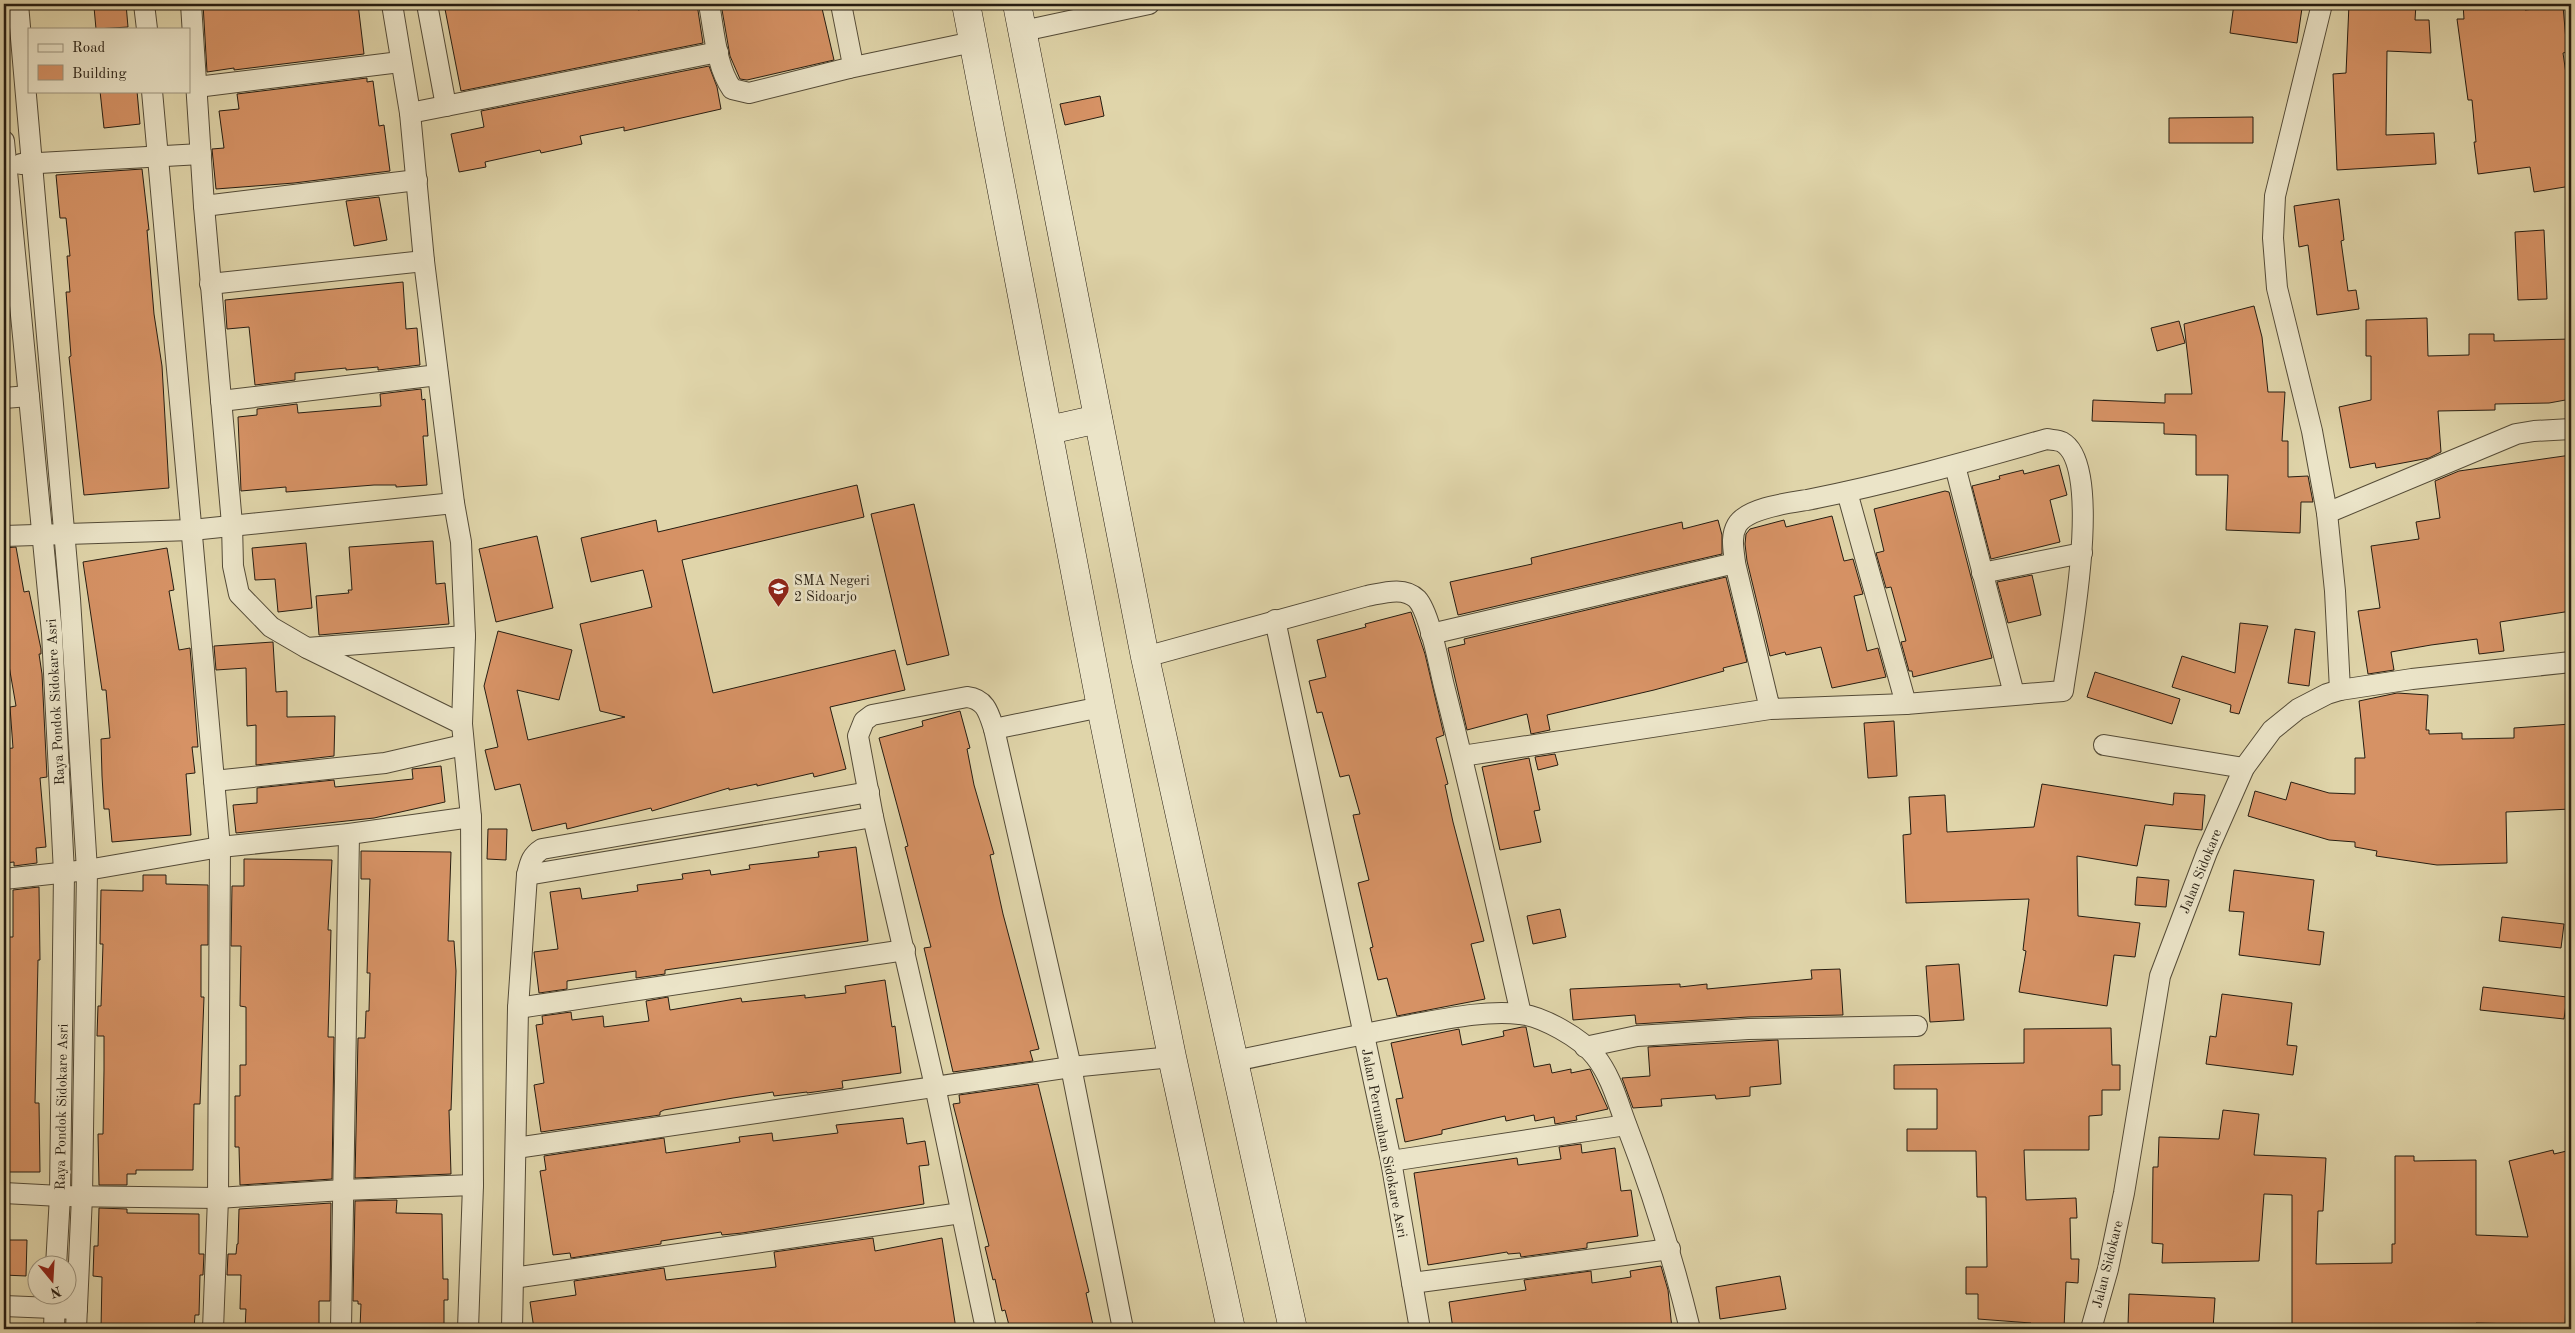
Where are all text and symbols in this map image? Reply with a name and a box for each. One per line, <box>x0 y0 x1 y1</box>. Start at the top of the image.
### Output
legend <box>28 28 190 92</box>
text: Road <box>72 41 106 56</box>
text: Building <box>72 67 127 82</box>
place label: SMA Negeri 2 Sidoarjo <box>794 574 870 604</box>
school or university icon: SMA Negeri 2 Sidoarjo <box>766 576 790 607</box>
street label: Raya Pondok Sidokare Asri <box>45 618 67 785</box>
street label: Jalan Sidokare <box>2178 827 2224 916</box>
street label: Raya Pondok Sidokare Asri <box>54 1023 70 1190</box>
street label: Jalan Perumahan Sidokare Asri <box>1359 1047 1409 1239</box>
street label: Jalan Sidokare <box>2090 1219 2126 1309</box>
north arrow <box>28 1256 78 1306</box>
text: N <box>48 1283 63 1300</box>

